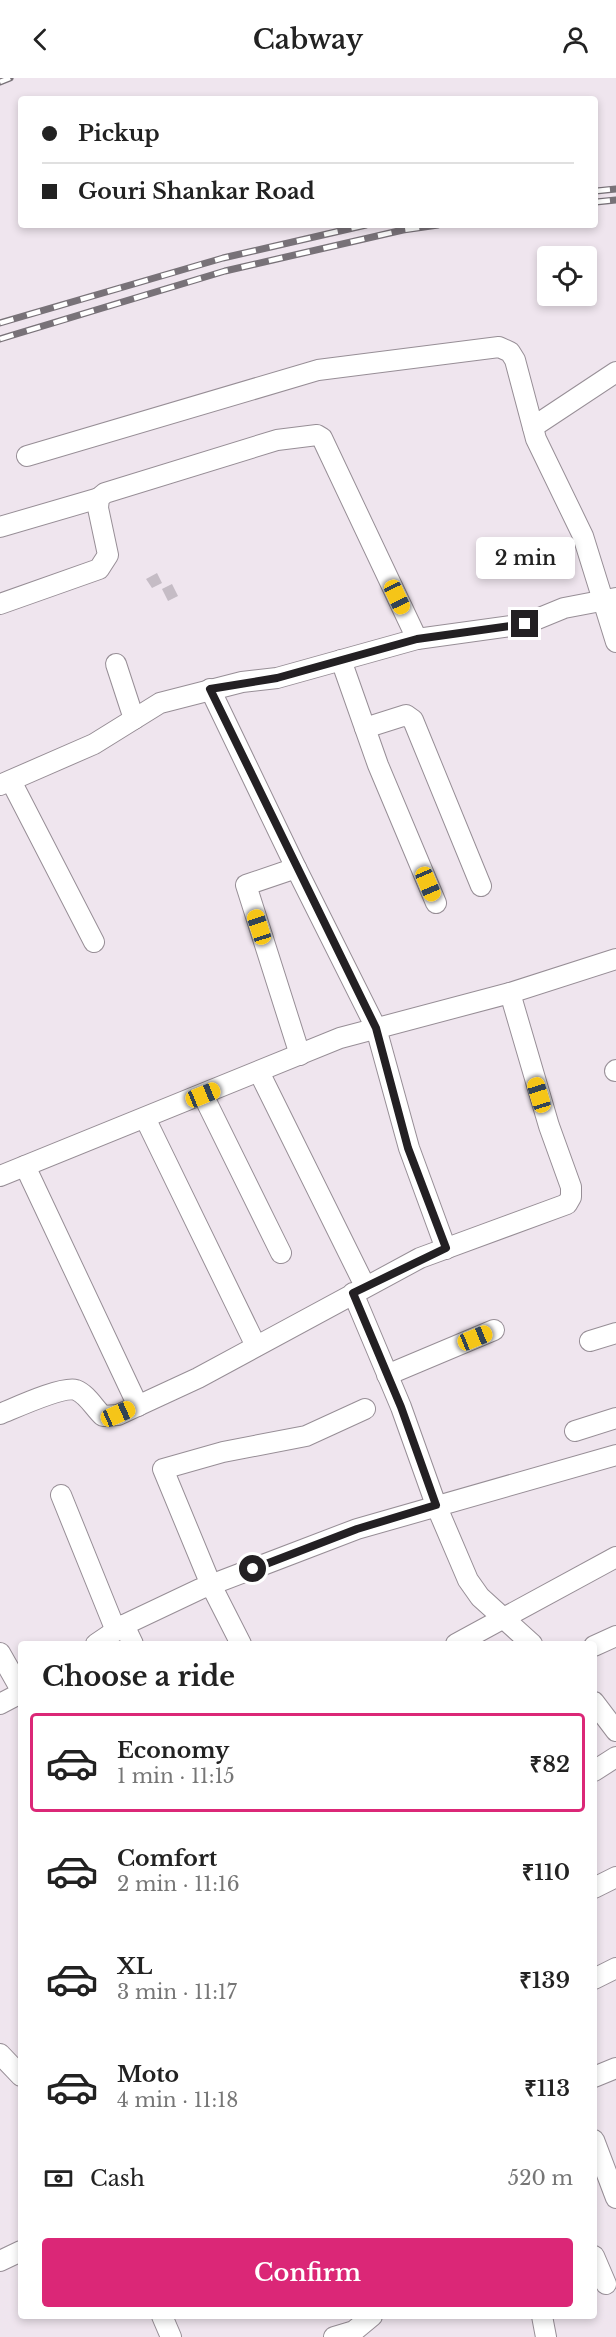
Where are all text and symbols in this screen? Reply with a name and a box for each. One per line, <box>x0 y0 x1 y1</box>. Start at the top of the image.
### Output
icon: back <box>24 23 57 56</box>
text: Cabway <box>253 23 363 56</box>
icon: person <box>559 23 592 56</box>
text: Pickup <box>78 120 160 147</box>
text: Gouri Shankar Road <box>78 178 315 205</box>
map controls <box>537 246 597 306</box>
button: locate <box>537 246 597 306</box>
callout: 2 min <box>476 537 574 579</box>
text: 2 min <box>495 546 556 570</box>
car <box>381 577 413 617</box>
route end <box>511 610 538 637</box>
car <box>413 864 443 904</box>
car <box>245 907 273 947</box>
car <box>525 1075 553 1115</box>
car <box>183 1080 223 1110</box>
car <box>455 1323 495 1353</box>
car <box>98 1398 138 1430</box>
route start <box>239 1555 266 1582</box>
text: Choose a ride <box>42 1660 235 1693</box>
icon: car <box>45 1736 99 1790</box>
text: Economy <box>117 1737 229 1764</box>
text: ₹82 <box>530 1751 570 1778</box>
text: 1 min · 11:15 <box>117 1764 235 1788</box>
icon: car <box>45 1844 99 1898</box>
text: Comfort <box>117 1845 217 1872</box>
text: ₹110 <box>522 1859 570 1886</box>
text: 2 min · 11:16 <box>117 1872 240 1896</box>
icon: car <box>45 1952 99 2006</box>
text: XL <box>117 1953 152 1980</box>
text: ₹139 <box>519 1967 570 1994</box>
text: 3 min · 11:17 <box>117 1980 237 2004</box>
icon: car <box>45 2060 99 2114</box>
text: Moto <box>117 2061 179 2088</box>
text: ₹113 <box>524 2075 570 2102</box>
text: 4 min · 11:18 <box>117 2088 238 2112</box>
icon: cash <box>42 2162 75 2195</box>
text: Cash <box>90 2165 145 2192</box>
text: 520 m <box>508 2166 573 2190</box>
button: Confirm <box>42 2238 573 2307</box>

